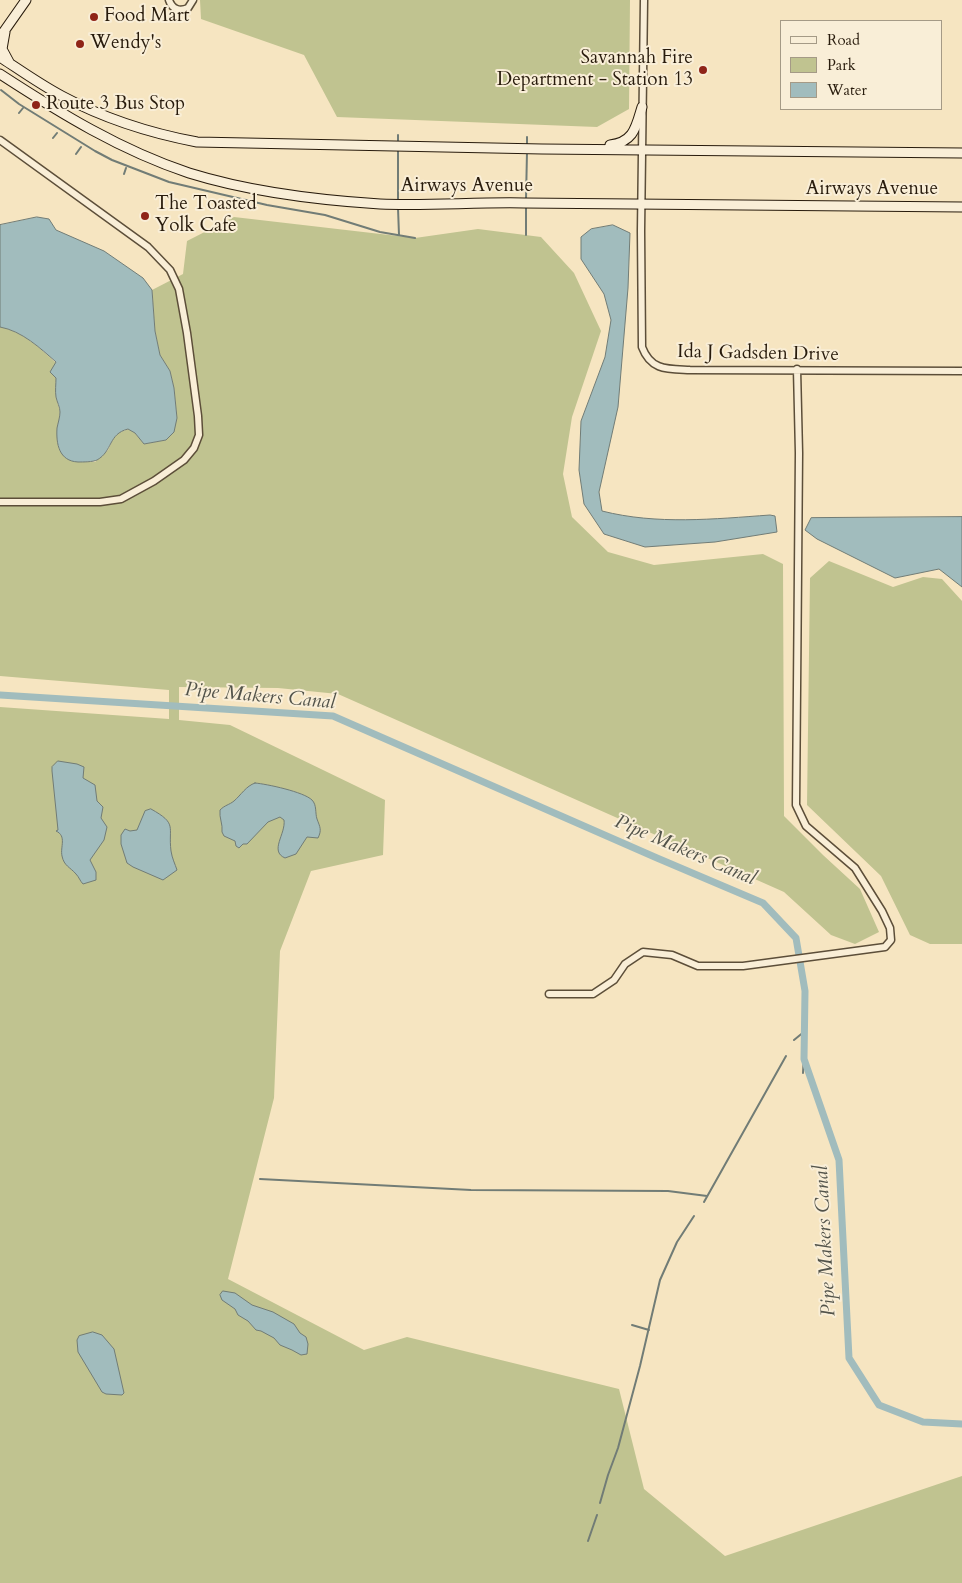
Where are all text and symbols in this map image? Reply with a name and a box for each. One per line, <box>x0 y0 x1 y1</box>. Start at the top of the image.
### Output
place label: Food Mart <box>104 6 190 28</box>
marker: Food Mart <box>88 11 100 23</box>
legend <box>780 20 942 110</box>
text: Road <box>827 30 860 50</box>
place label: Wendy's <box>90 33 161 55</box>
marker: Wendy's <box>74 38 86 50</box>
place label: Savannah Fire Department - Station 13 <box>497 48 693 92</box>
text: Park <box>827 55 856 75</box>
marker: Savannah Fire Department - Station 13 <box>697 64 709 76</box>
text: Water <box>827 80 867 100</box>
place label: Route 3 Bus Stop <box>46 94 185 116</box>
marker: Route 3 Bus Stop <box>30 99 42 111</box>
street label: Airways Avenue <box>401 176 533 198</box>
street label: Airways Avenue <box>806 179 938 201</box>
place label: The Toasted Yolk Cafe <box>155 194 257 238</box>
marker: The Toasted Yolk Cafe <box>139 210 151 222</box>
street label: Ida J Gadsden Drive <box>677 341 839 367</box>
water label: Pipe Makers Canal <box>184 678 336 716</box>
water label: Pipe Makers Canal <box>611 810 759 892</box>
water label: Pipe Makers Canal <box>810 1165 842 1317</box>

